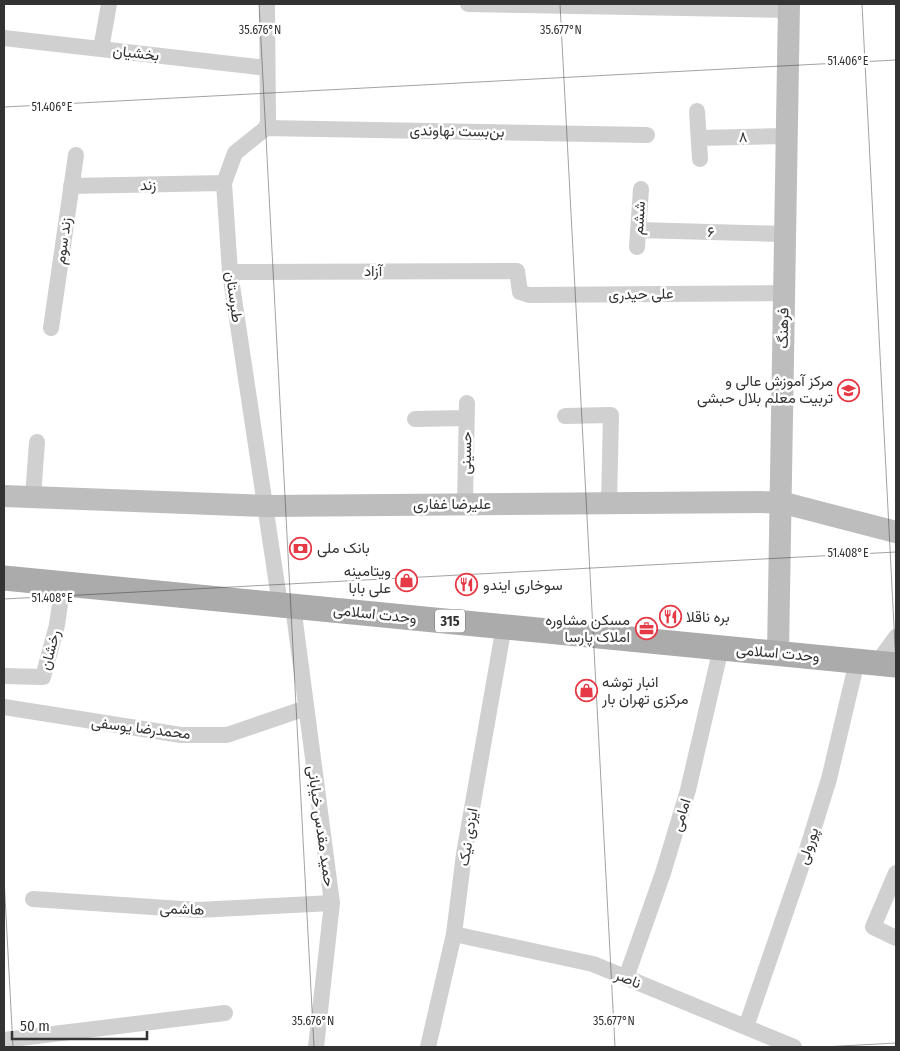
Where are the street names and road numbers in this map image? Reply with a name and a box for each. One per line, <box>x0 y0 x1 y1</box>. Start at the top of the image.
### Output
street label: بخشیان <box>112 42 160 64</box>
street label: بن‌بست نهاوندی <box>409 121 505 142</box>
street label: ۸ <box>738 128 748 146</box>
street label: زند <box>140 176 156 194</box>
street label: ششم <box>629 200 650 236</box>
street label: زند سوم <box>51 216 76 266</box>
street label: ۶ <box>707 223 715 241</box>
street label: آزاد <box>364 262 384 280</box>
street label: طبرستان <box>222 270 247 324</box>
street label: علی حیدری <box>608 284 674 305</box>
street label: فرهنگ <box>774 307 792 349</box>
street label: حسینی <box>457 431 476 475</box>
street label: علیرضا غفاری <box>413 495 491 514</box>
street label: وحدت اسلامی <box>332 601 418 628</box>
road number: 315 <box>435 610 465 632</box>
street label: رخشان <box>36 628 64 672</box>
street label: وحدت اسلامی <box>735 640 820 667</box>
street label: محمدرضا یوسفی <box>90 713 192 744</box>
street label: حمید مقدس خیابانی <box>303 764 338 888</box>
street label: امامی <box>668 796 695 834</box>
street label: ایزدی نیک <box>455 807 482 867</box>
street label: پورولی <box>794 825 823 867</box>
street label: هاشمی <box>159 899 205 920</box>
street label: ناصر <box>611 965 644 992</box>

